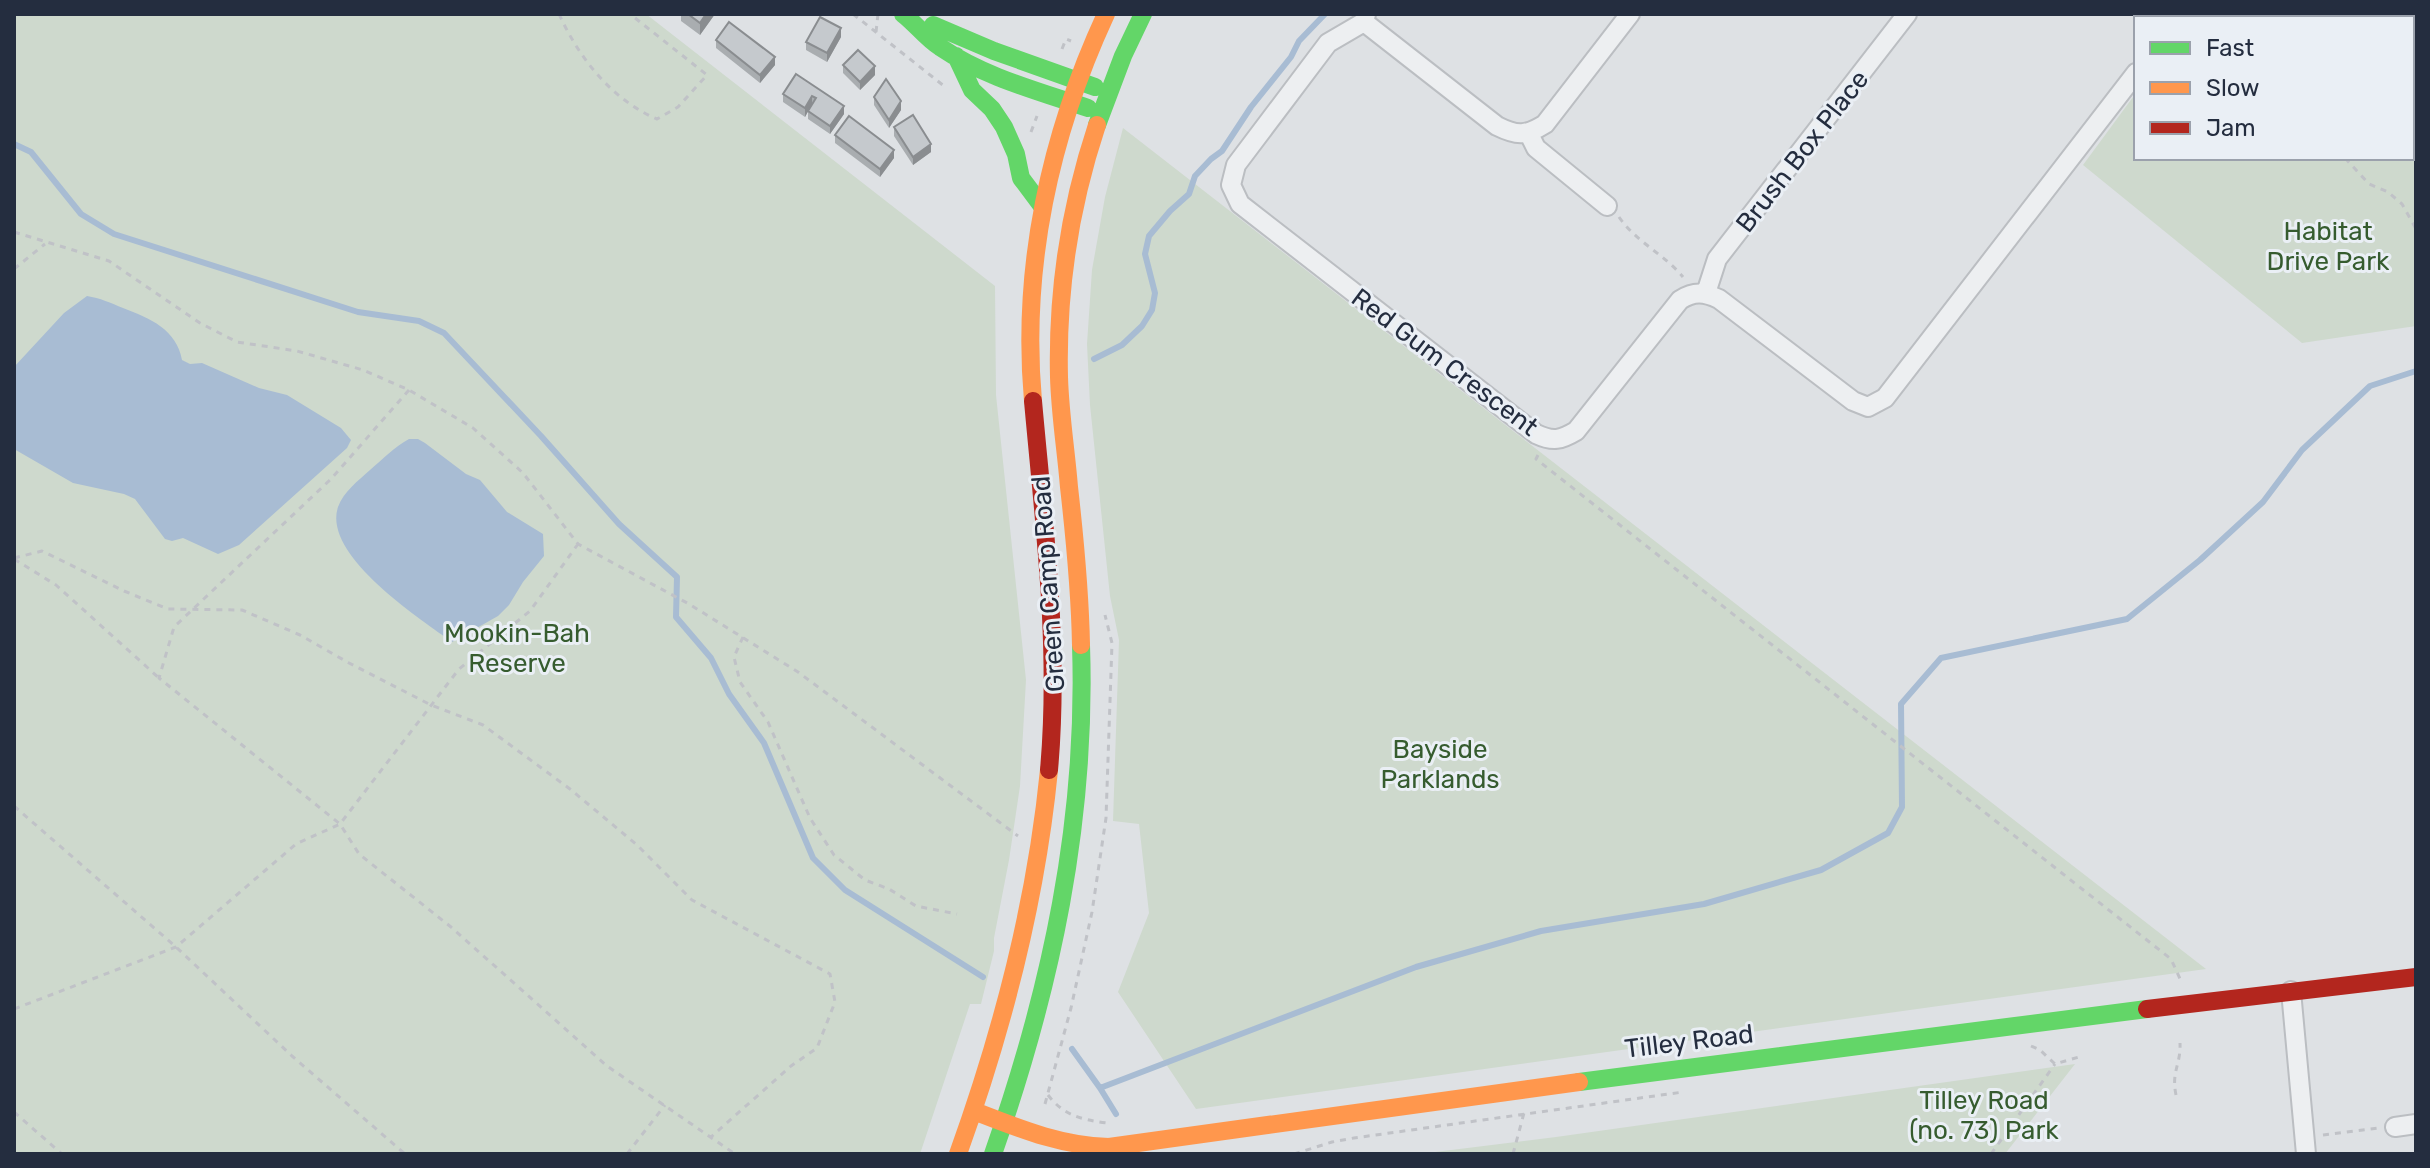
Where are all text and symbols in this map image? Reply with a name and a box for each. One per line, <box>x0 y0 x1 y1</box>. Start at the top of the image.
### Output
legend <box>2134 16 2414 160</box>
text: Fast <box>2206 34 2254 62</box>
street label: Brush Box Place <box>1730 64 1875 238</box>
text: Slow <box>2206 74 2259 102</box>
text: Jam <box>2206 114 2256 142</box>
park label: Habitat Drive Park <box>2266 216 2390 277</box>
street label: Red Gum Crescent <box>1345 282 1544 443</box>
street label: Green Camp Road <box>1025 475 1072 693</box>
park label: Mookin-Bah Reserve <box>444 618 590 679</box>
park label: Bayside Parklands <box>1380 734 1500 795</box>
street label: Tilley Road <box>1623 1018 1755 1065</box>
park label: Tilley Road (no. 73) Park <box>1909 1085 2059 1146</box>

